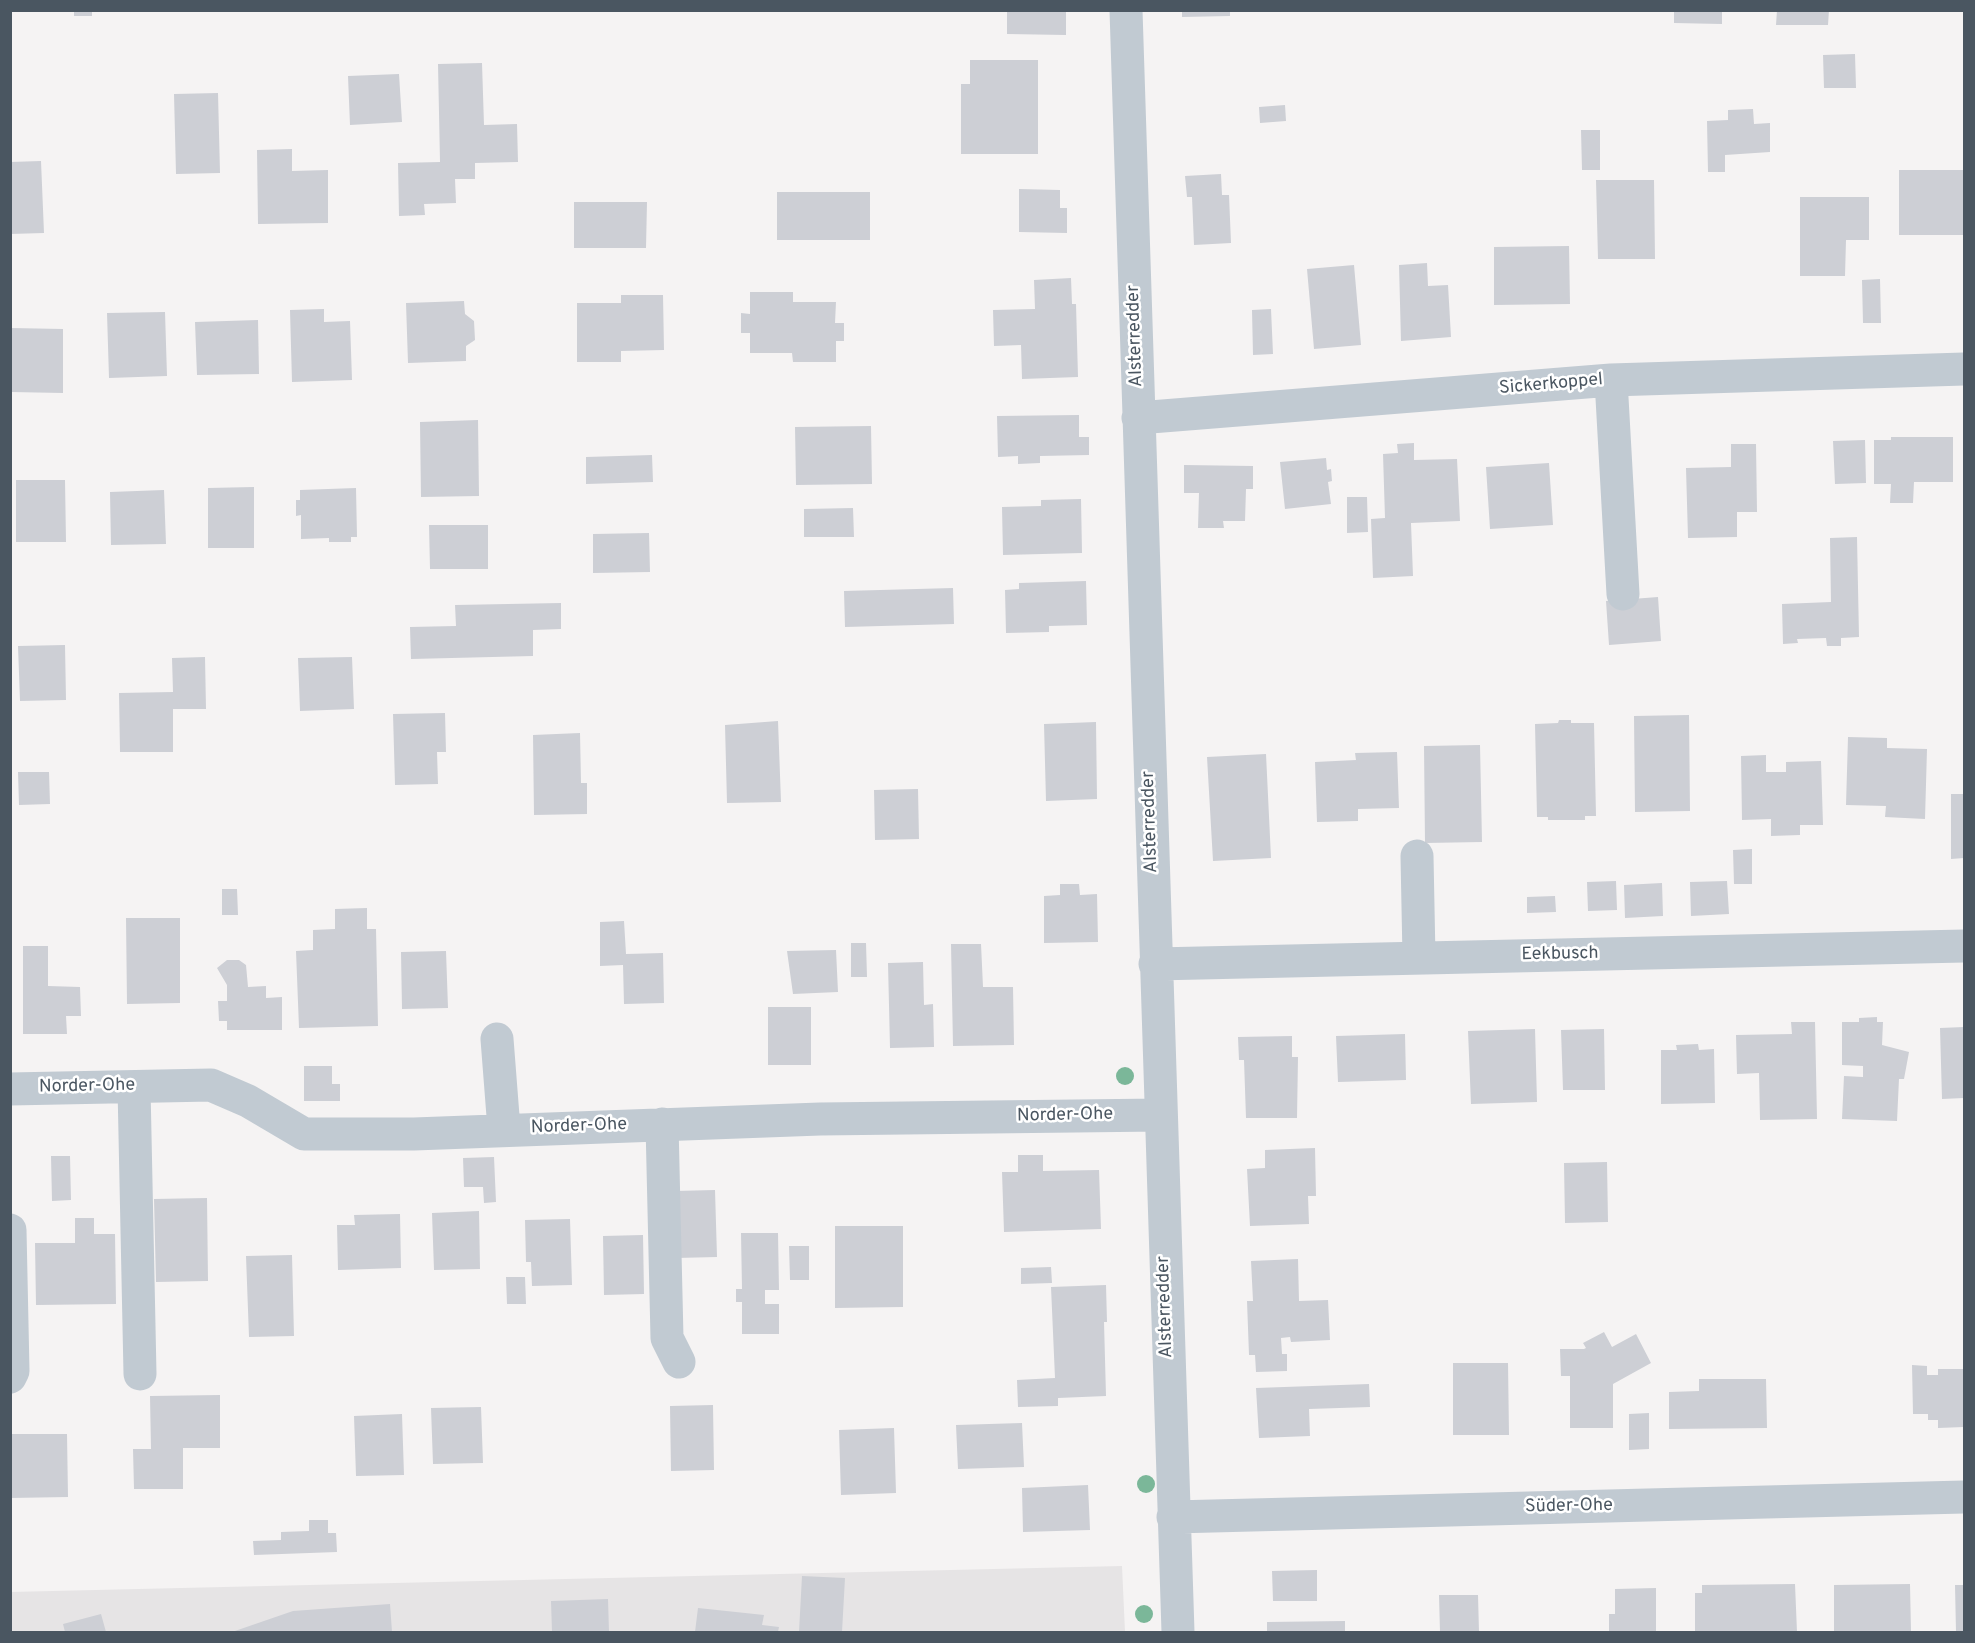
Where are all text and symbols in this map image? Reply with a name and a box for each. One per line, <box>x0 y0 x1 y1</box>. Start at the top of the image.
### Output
street label: Alsterredder <box>1123 285 1149 387</box>
street label: Sickerkoppel <box>1498 370 1604 400</box>
street label: Alsterredder <box>1138 771 1164 873</box>
street label: Eekbusch <box>1521 944 1599 966</box>
street label: Norder-Ohe <box>39 1075 135 1099</box>
street label: Norder-Ohe <box>1017 1104 1113 1128</box>
street label: Norder-Ohe <box>530 1115 628 1139</box>
street label: Alsterredder <box>1153 1256 1179 1358</box>
street label: Süder-Ohe <box>1525 1495 1613 1519</box>

